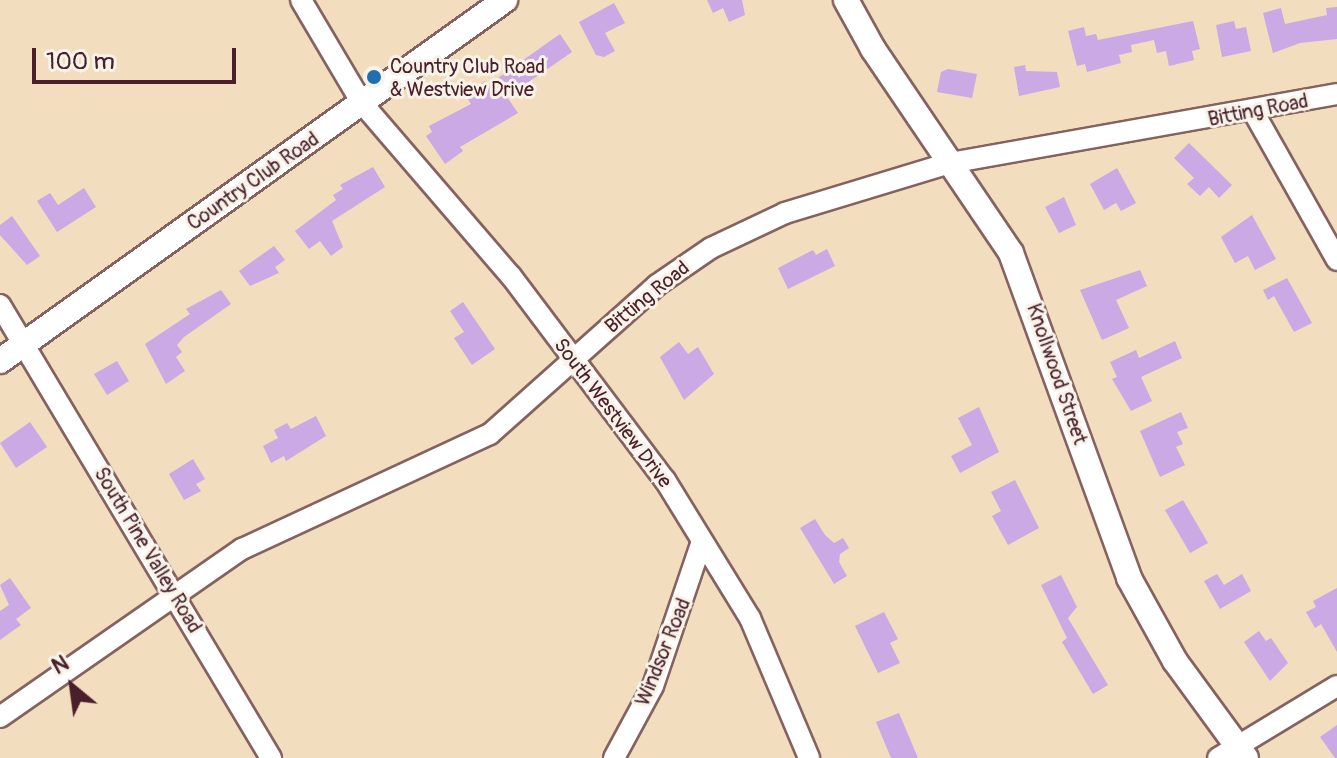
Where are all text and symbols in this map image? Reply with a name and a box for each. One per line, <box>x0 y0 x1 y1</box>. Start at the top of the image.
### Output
scale bar <box>36 32 240 82</box>
text: 100 m <box>46 47 115 76</box>
place label: Country Club Road & Westview Drive <box>390 54 545 101</box>
marker: Country Club Road & Westview Drive <box>365 68 383 86</box>
street label: Bitting Road <box>1206 89 1310 131</box>
street label: Country Club Road <box>183 127 323 235</box>
street label: Bitting Road <box>600 256 694 338</box>
street label: Knollwood Street <box>1022 300 1092 448</box>
street label: South Westview Drive <box>549 333 677 493</box>
street label: South Pine Valley Road <box>89 463 207 637</box>
street label: Windsor Road <box>630 595 696 709</box>
north arrow <box>32 646 112 726</box>
text: N <box>47 649 74 681</box>

